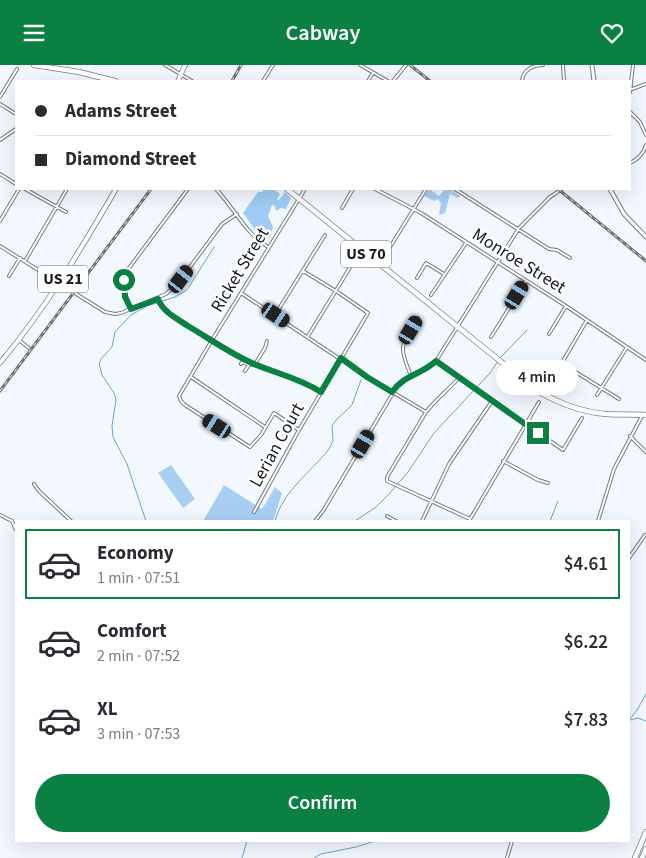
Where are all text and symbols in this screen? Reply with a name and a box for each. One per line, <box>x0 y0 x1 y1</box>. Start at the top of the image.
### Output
text: Cabway <box>286 17 360 49</box>
icon: menu <box>20 19 48 47</box>
icon: heart <box>598 19 626 47</box>
text: Adams Street <box>65 98 177 125</box>
text: Diamond Street <box>65 146 196 173</box>
street label: Monroe Street <box>467 222 571 300</box>
street label: Ricket Street <box>205 223 275 317</box>
road number: US 70 <box>341 240 391 267</box>
car <box>165 263 196 295</box>
road number: US 21 <box>38 265 88 293</box>
route start <box>113 269 135 291</box>
car <box>502 278 531 312</box>
car <box>259 300 292 330</box>
car <box>396 313 425 347</box>
callout: 4 min <box>497 361 579 395</box>
text: 4 min <box>518 366 556 388</box>
street label: Lerian Court <box>244 398 310 492</box>
car <box>200 412 233 440</box>
route end <box>527 422 549 444</box>
car <box>349 427 376 461</box>
text: Economy <box>97 540 174 567</box>
icon: car <box>37 542 82 587</box>
text: $4.61 <box>564 551 608 578</box>
text: 1 min · 07:51 <box>97 567 180 589</box>
text: Comfort <box>97 618 167 645</box>
icon: car <box>37 620 82 665</box>
text: $6.22 <box>564 629 608 656</box>
text: 2 min · 07:52 <box>97 645 180 667</box>
text: XL <box>97 696 118 723</box>
icon: car <box>37 698 82 743</box>
text: $7.83 <box>564 707 608 734</box>
text: 3 min · 07:53 <box>97 723 180 745</box>
button: Confirm <box>35 774 610 832</box>

